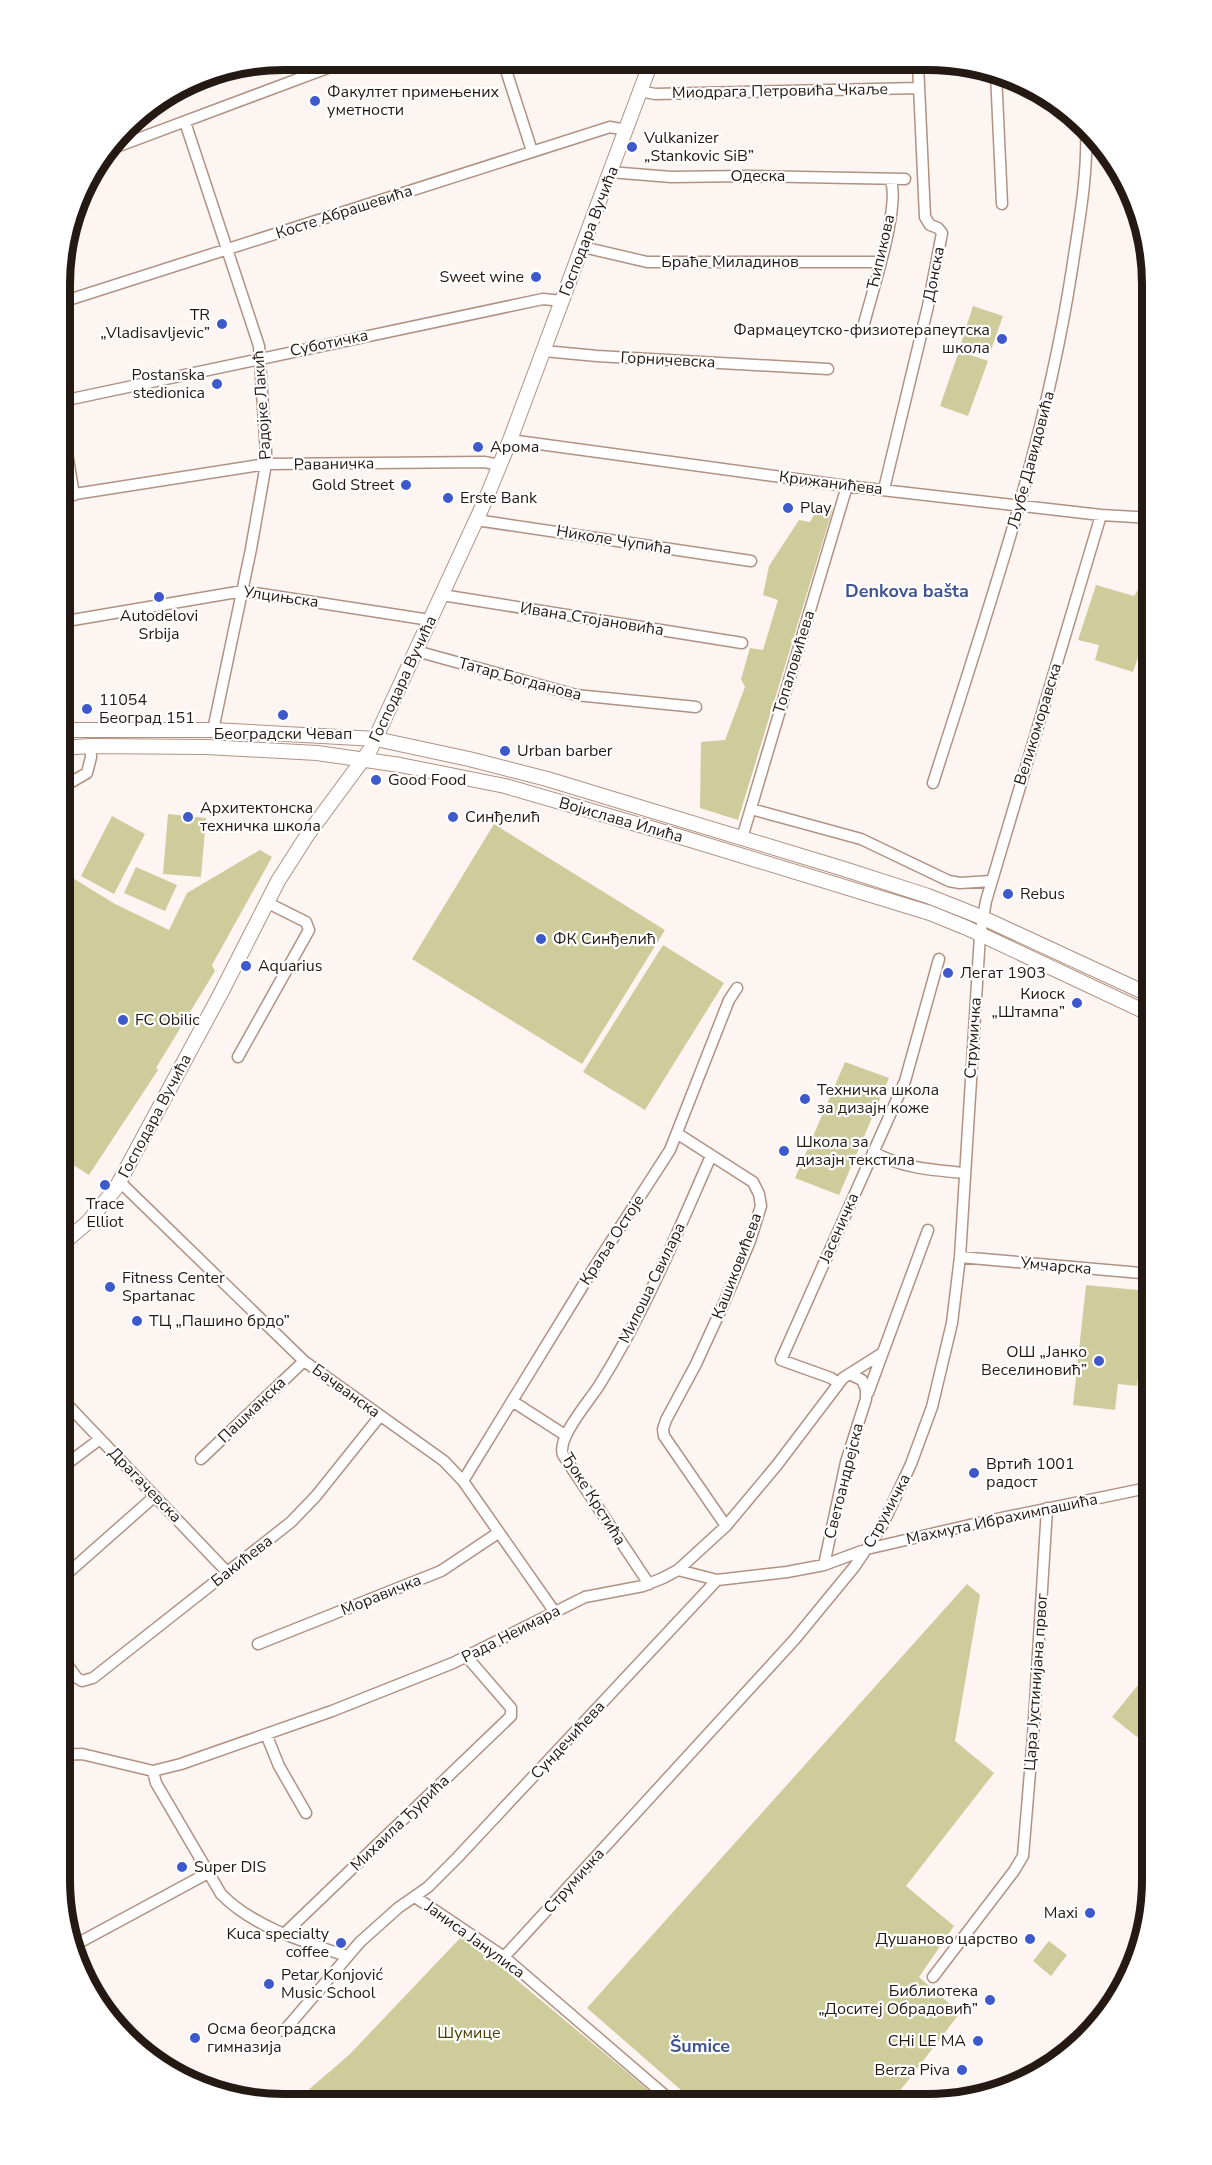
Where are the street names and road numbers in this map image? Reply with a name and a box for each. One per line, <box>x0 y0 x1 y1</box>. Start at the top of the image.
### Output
street label: Миодрага Петровића Чкаље <box>672 78 888 104</box>
street label: Господара Вучића <box>554 163 624 299</box>
street label: Одеска <box>731 165 785 187</box>
street label: Косте Абрашевића <box>273 180 415 244</box>
street label: Ћипикова <box>862 212 900 292</box>
street label: Донска <box>918 245 950 303</box>
street label: Браће Миладинов <box>661 251 799 273</box>
street label: Суботичка <box>288 324 370 362</box>
street label: Горничевска <box>620 347 716 373</box>
street label: Радојке Лакић <box>247 350 277 460</box>
street label: Љубе Давидовића <box>1002 389 1060 531</box>
street label: Раваничка <box>294 452 374 476</box>
street label: Крижанићева <box>778 466 884 500</box>
street label: Николе Чупића <box>555 520 673 560</box>
street label: Улцињска <box>241 581 320 613</box>
street label: Ивана Стојановића <box>519 597 665 641</box>
street label: Топаловићева <box>768 608 820 716</box>
street label: Господара Вучића <box>364 612 442 746</box>
street label: Татар Богданова <box>456 652 584 706</box>
street label: Великоморавска <box>1009 660 1067 788</box>
street label: Војислава Илића <box>556 792 686 848</box>
street label: Струмичка <box>959 997 987 1079</box>
street label: Господара Вучића <box>113 1050 197 1182</box>
street label: Јасеничка <box>813 1189 864 1267</box>
street label: Краља Остоје <box>575 1191 649 1289</box>
street label: Кашиковићева <box>707 1210 767 1322</box>
street label: Милоша Свилара <box>613 1219 691 1347</box>
street label: Умчарска <box>1018 1252 1093 1280</box>
street label: Бачванска <box>307 1359 385 1423</box>
street label: Пашманска <box>213 1372 291 1448</box>
street label: Светоандрејска <box>819 1421 869 1541</box>
street label: Драгачевска <box>103 1442 187 1528</box>
street label: Ђоке Крстића <box>557 1448 631 1550</box>
street label: Струмичка <box>858 1470 916 1552</box>
street label: Махмута Ибрахимпашића <box>904 1488 1100 1550</box>
street label: Бакићева <box>207 1530 277 1592</box>
street label: Моравичка <box>338 1569 424 1621</box>
street label: Цара Јустинијана првог <box>1019 1592 1053 1772</box>
street label: Рада Неимара <box>458 1600 564 1668</box>
street label: Сундечићева <box>526 1696 610 1784</box>
street label: Михаила Ђурића <box>346 1770 454 1876</box>
street label: Струмичка <box>539 1843 609 1919</box>
street label: Јаниса Јанулиса <box>420 1896 529 1984</box>

